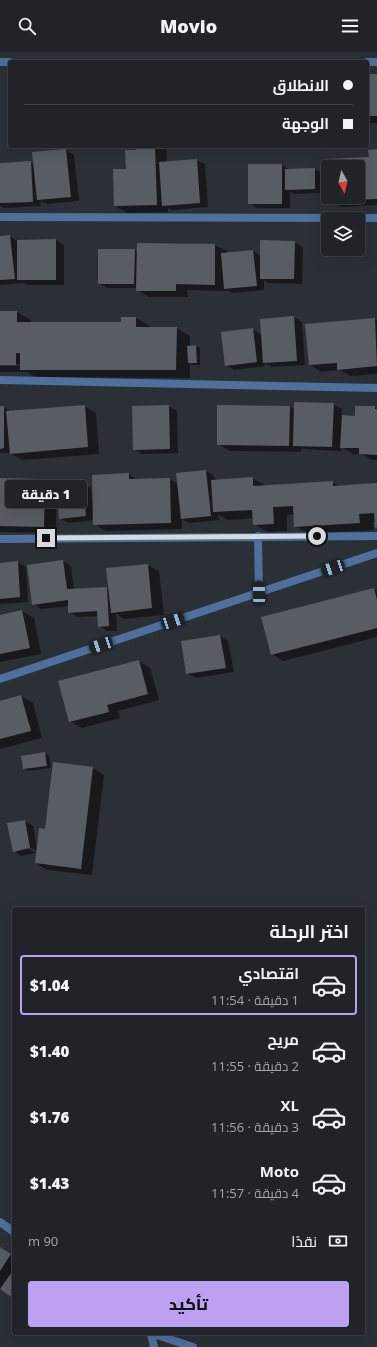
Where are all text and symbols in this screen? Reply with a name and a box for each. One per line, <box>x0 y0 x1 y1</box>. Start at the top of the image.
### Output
text: Movio <box>160 14 217 38</box>
icon: search <box>16 15 38 37</box>
icon: menu <box>339 15 361 37</box>
text: الانطلاق <box>273 75 329 95</box>
text: الوجهة <box>282 113 329 133</box>
north arrow <box>321 160 365 204</box>
map controls <box>321 160 365 256</box>
button: layers <box>321 212 365 256</box>
callout: 1 دقيقة <box>5 480 87 508</box>
text: 1 دقيقة <box>22 485 70 503</box>
route start <box>308 527 326 545</box>
route end <box>37 529 55 547</box>
car <box>320 559 346 577</box>
car <box>253 581 265 605</box>
car <box>160 612 186 630</box>
car <box>88 636 114 654</box>
text: اختر الرحلة <box>270 919 349 943</box>
text: اقتصادي <box>239 963 299 983</box>
icon: car <box>311 967 347 1003</box>
text: $1.04 <box>30 975 69 995</box>
text: 1 دقيقة · 11:54 <box>211 991 299 1009</box>
text: مريح <box>267 1029 299 1049</box>
icon: car <box>311 1033 347 1069</box>
text: $1.40 <box>30 1041 69 1061</box>
text: 2 دقيقة · 11:55 <box>211 1057 299 1075</box>
text: XL <box>281 1095 299 1115</box>
icon: car <box>311 1099 347 1135</box>
text: $1.76 <box>30 1107 69 1127</box>
text: 3 دقيقة · 11:56 <box>211 1118 299 1136</box>
text: Moto <box>260 1161 299 1181</box>
icon: car <box>311 1165 347 1201</box>
text: $1.43 <box>30 1173 69 1193</box>
text: 4 دقيقة · 11:57 <box>211 1184 299 1202</box>
icon: cash <box>327 1230 349 1252</box>
text: نقدًا <box>291 1231 317 1251</box>
text: 90 m <box>28 1232 58 1250</box>
button: تأكيد <box>28 1281 349 1327</box>

